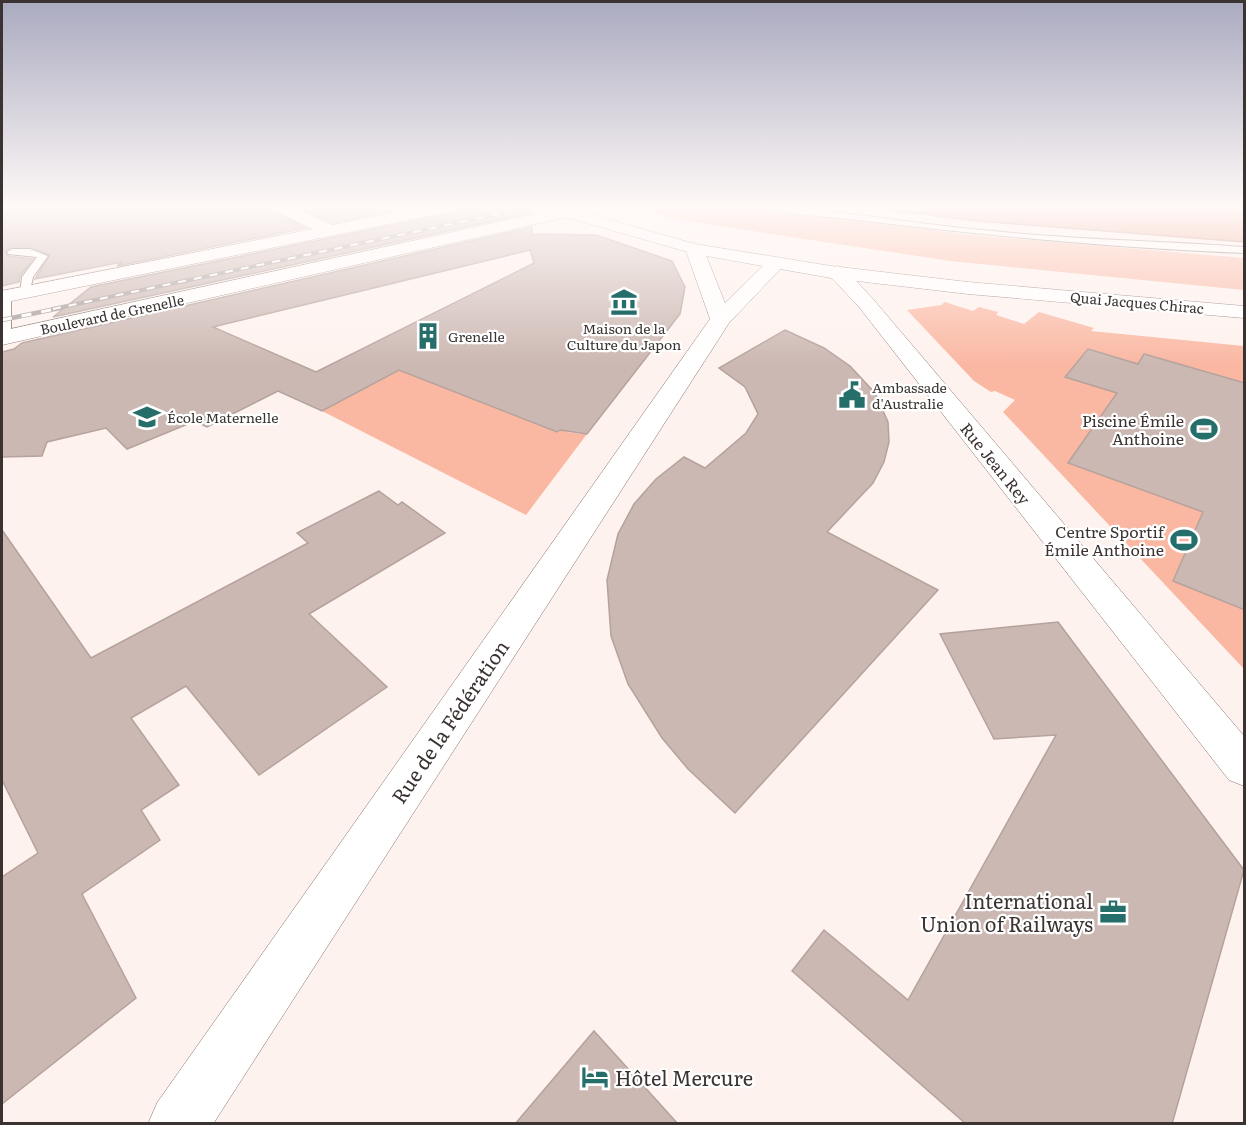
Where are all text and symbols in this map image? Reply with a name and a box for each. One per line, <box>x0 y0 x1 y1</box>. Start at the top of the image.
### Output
street label: Quai Jacques Chirac <box>1069 286 1205 318</box>
museum icon: Maison de la Culture du Japon <box>609 287 639 317</box>
street label: Boulevard de Grenelle <box>38 289 186 339</box>
place label: Maison de la Culture du Japon <box>567 318 681 354</box>
building icon: Grenelle <box>413 321 443 351</box>
place label: Grenelle <box>448 326 505 346</box>
place label: Ambassade d'Australie <box>872 377 947 413</box>
public building icon: Ambassade d'Australie <box>837 380 867 410</box>
school or university icon: École Maternelle <box>132 402 162 432</box>
place label: École Maternelle <box>167 407 278 427</box>
place label: Piscine Émile Anthoine <box>1082 408 1184 450</box>
sports icon: Piscine Émile Anthoine <box>1189 414 1219 444</box>
street label: Rue Jean Rey <box>955 417 1037 510</box>
place label: Centre Sportif Émile Anthoine <box>1044 519 1166 561</box>
sports icon: Centre Sportif Émile Anthoine <box>1169 525 1199 555</box>
street label: Rue de la Fédération <box>383 633 515 809</box>
place label: International Union of Railways <box>920 885 1093 938</box>
office icon: International Union of Railways <box>1098 897 1128 927</box>
hotel icon: Hôtel Mercure <box>580 1062 610 1092</box>
place label: Hôtel Mercure <box>615 1062 753 1092</box>

